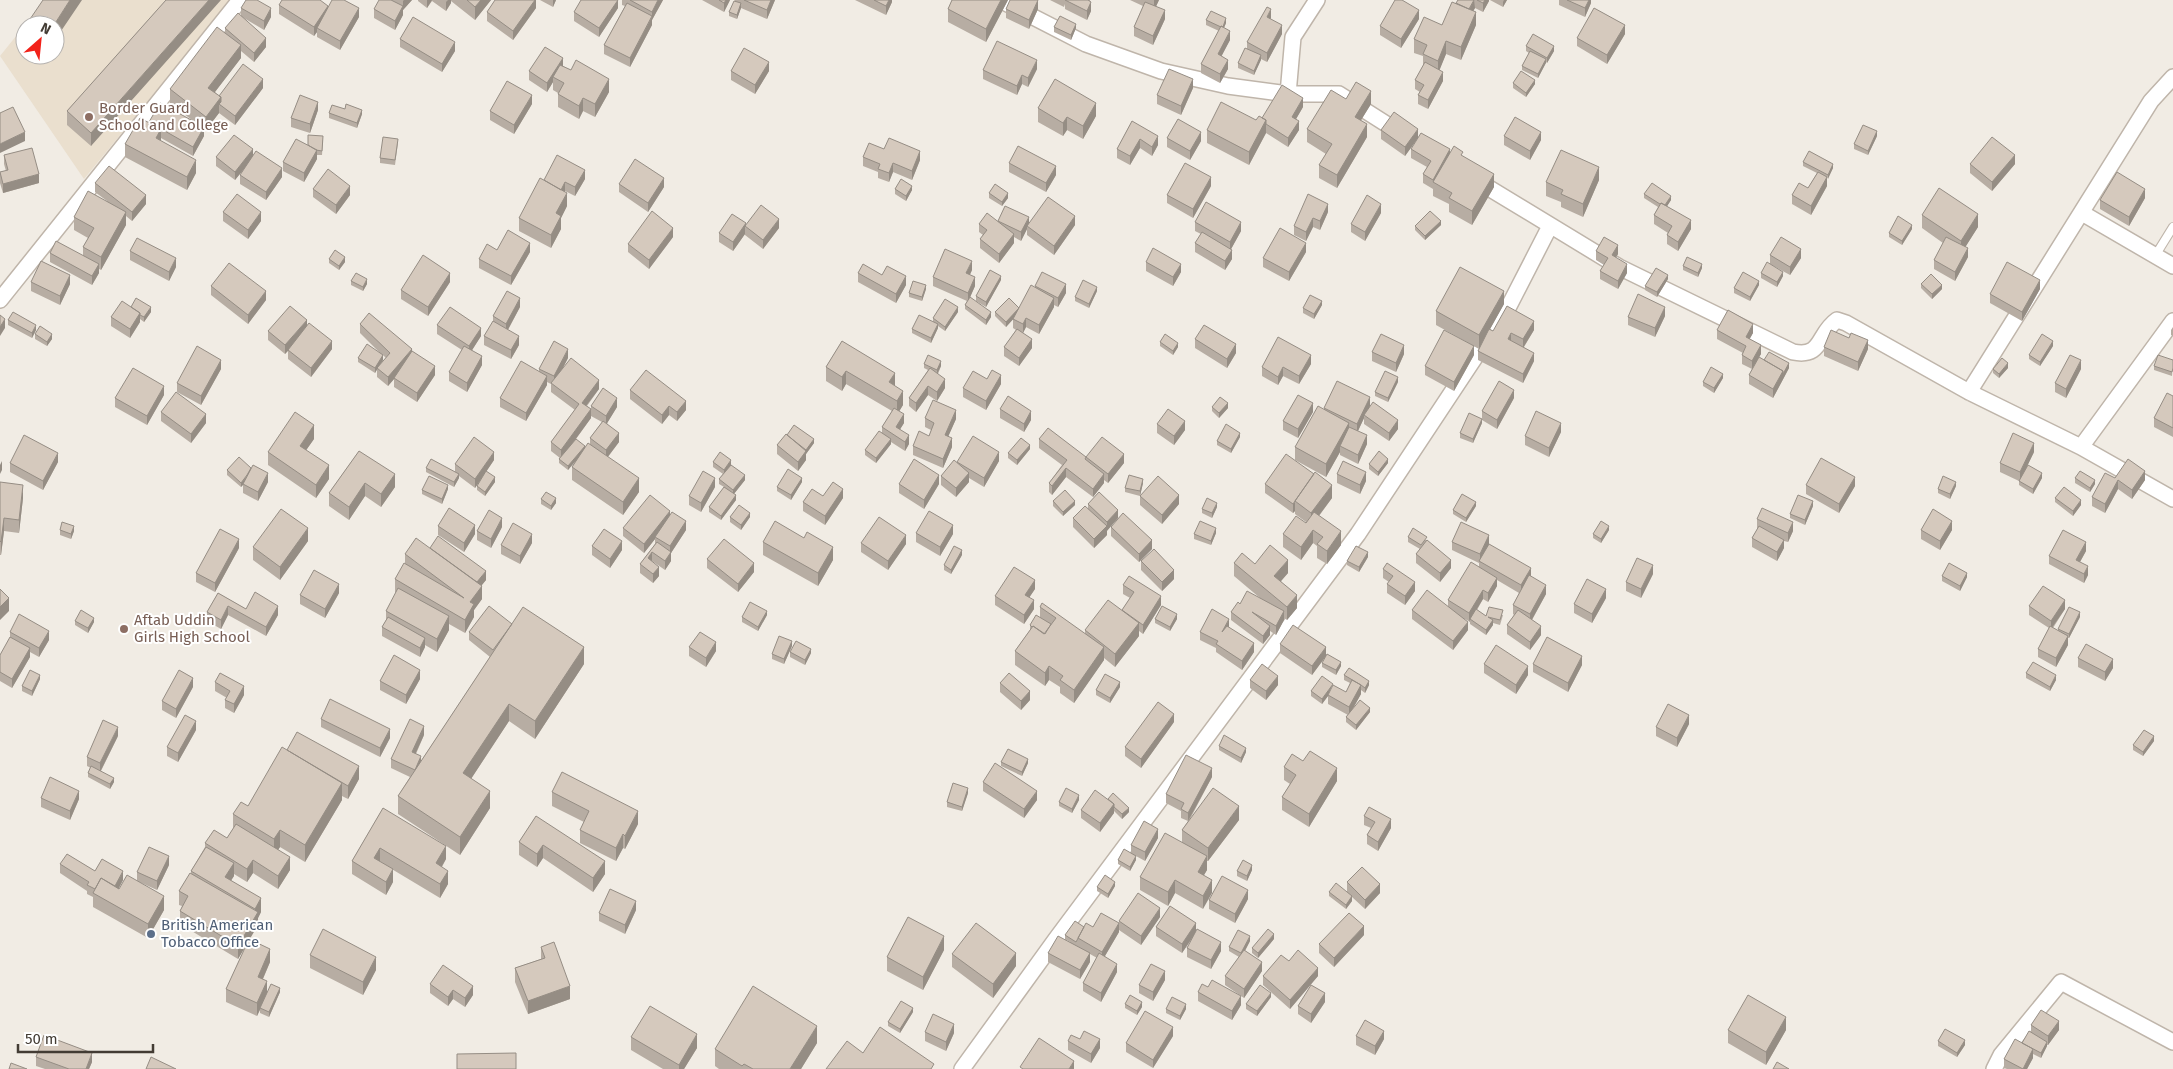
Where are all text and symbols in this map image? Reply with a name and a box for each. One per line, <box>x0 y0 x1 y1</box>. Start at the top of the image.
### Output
north arrow <box>15 15 65 65</box>
text: N <box>38 19 54 39</box>
place label: Border Guard School and College <box>99 99 228 134</box>
marker: Border Guard School and College <box>83 111 95 123</box>
place label: Aftab Uddin Girls High School <box>134 611 251 646</box>
marker: Aftab Uddin Girls High School <box>118 623 130 635</box>
place label: British American Tobacco Office <box>161 916 273 951</box>
marker: British American Tobacco Office <box>145 928 157 940</box>
scale bar <box>18 1022 152 1054</box>
text: 50 m <box>25 1030 58 1048</box>

